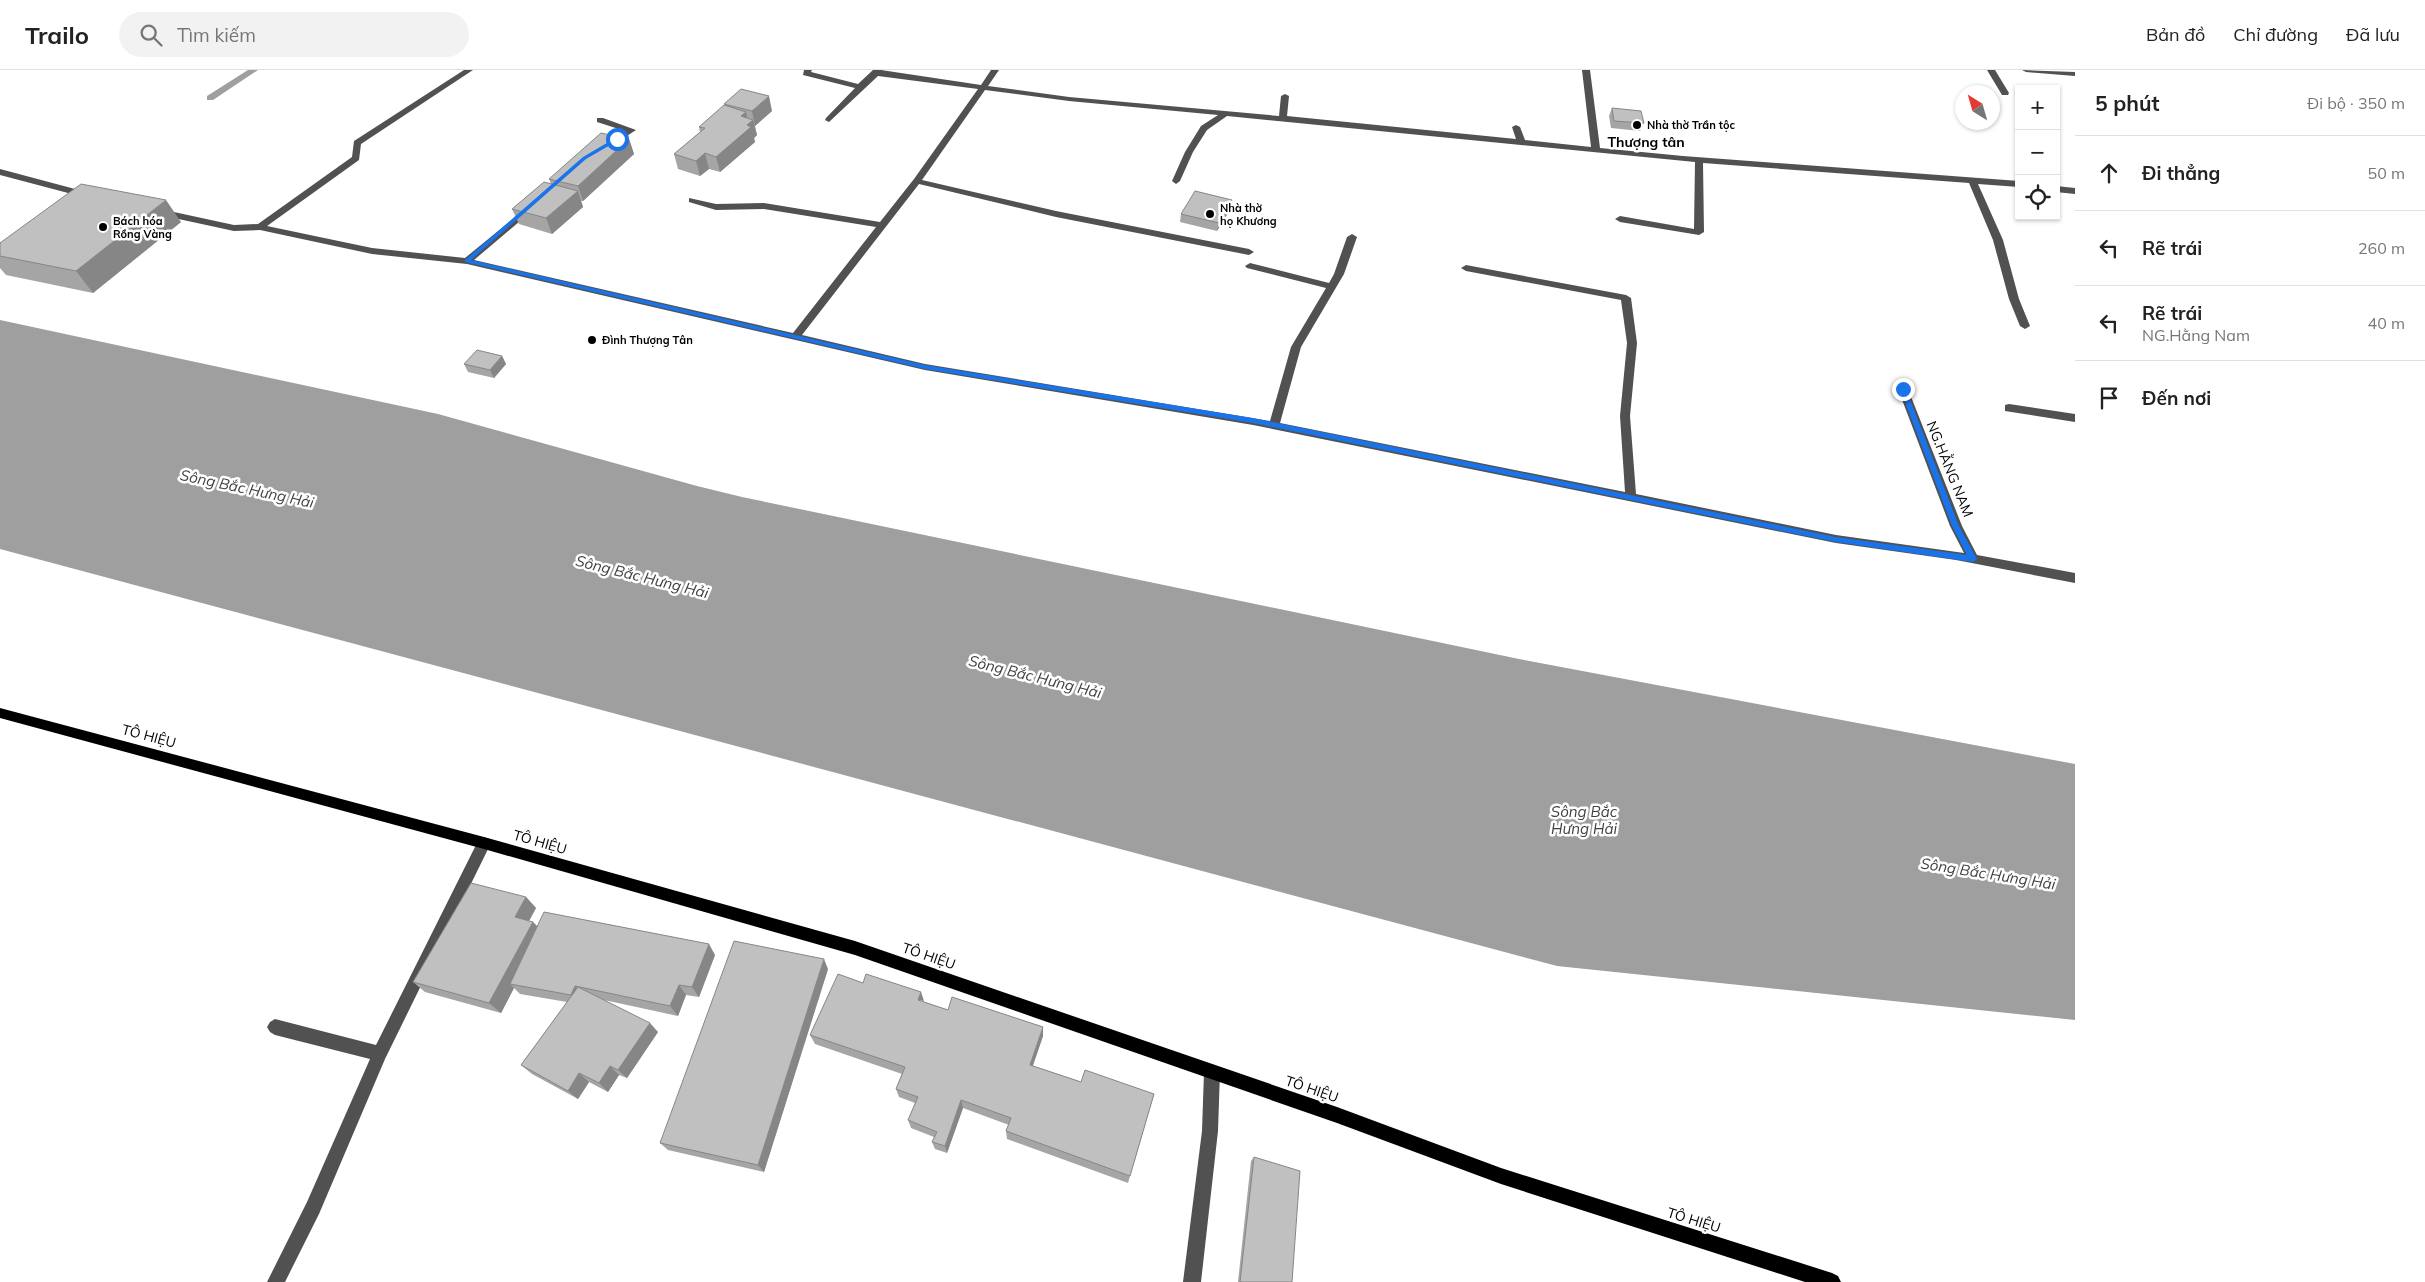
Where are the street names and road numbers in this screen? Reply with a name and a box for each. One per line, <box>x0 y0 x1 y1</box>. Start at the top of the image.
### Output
street label: NG.HẰNG NAM <box>1923 418 1977 520</box>
street label: TÔ HIỆU <box>120 720 178 752</box>
street label: TÔ HIỆU <box>511 826 569 858</box>
street label: TÔ HIỆU <box>900 939 958 973</box>
street label: TÔ HIỆU <box>1283 1072 1341 1106</box>
street label: TÔ HIỆU <box>1665 1203 1723 1237</box>

